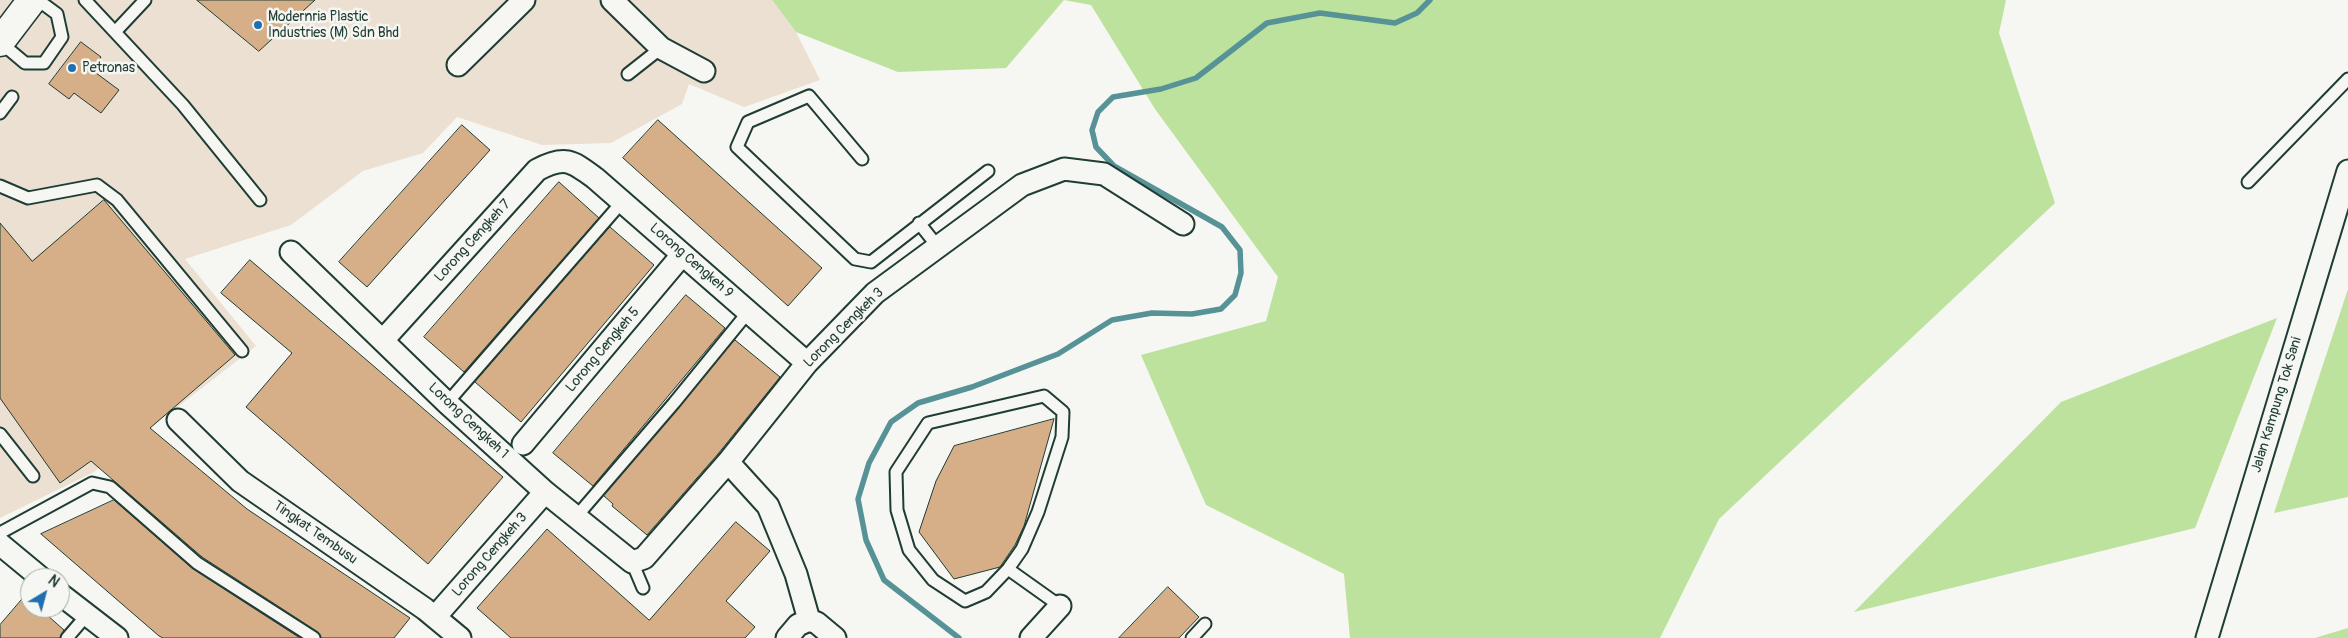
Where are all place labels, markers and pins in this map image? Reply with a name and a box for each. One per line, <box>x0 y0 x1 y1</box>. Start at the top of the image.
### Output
place label: Modernria Plastic Industries (M) Sdn Bhd <box>268 9 399 41</box>
marker: Modernria Plastic Industries (M) Sdn Bhd <box>252 19 264 31</box>
place label: Petronas <box>82 60 135 76</box>
marker: Petronas <box>66 62 78 74</box>

